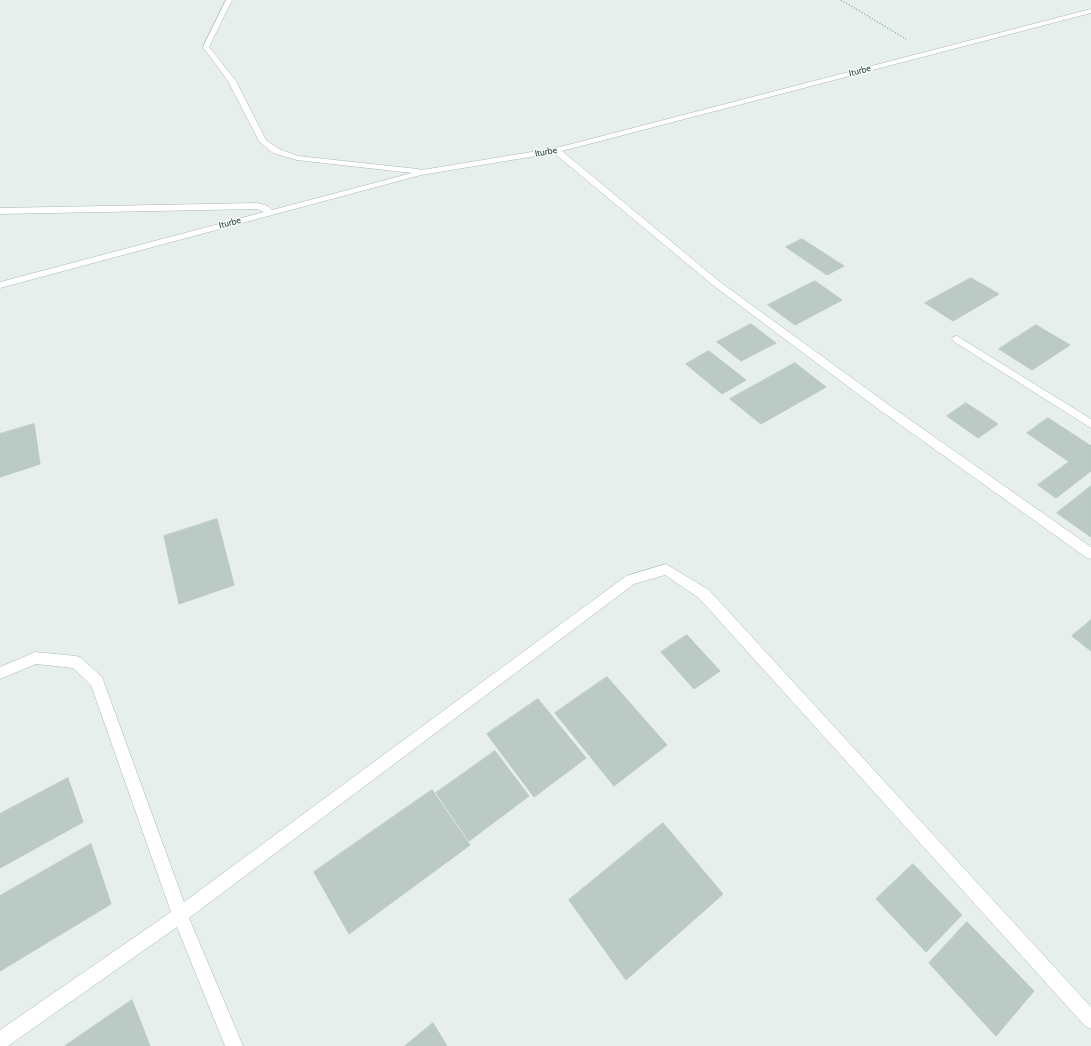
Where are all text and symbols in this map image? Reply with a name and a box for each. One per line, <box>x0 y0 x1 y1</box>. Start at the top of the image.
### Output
street label: Iturbe <box>848 63 872 79</box>
street label: Iturbe <box>534 145 558 159</box>
street label: Iturbe <box>218 215 242 231</box>

